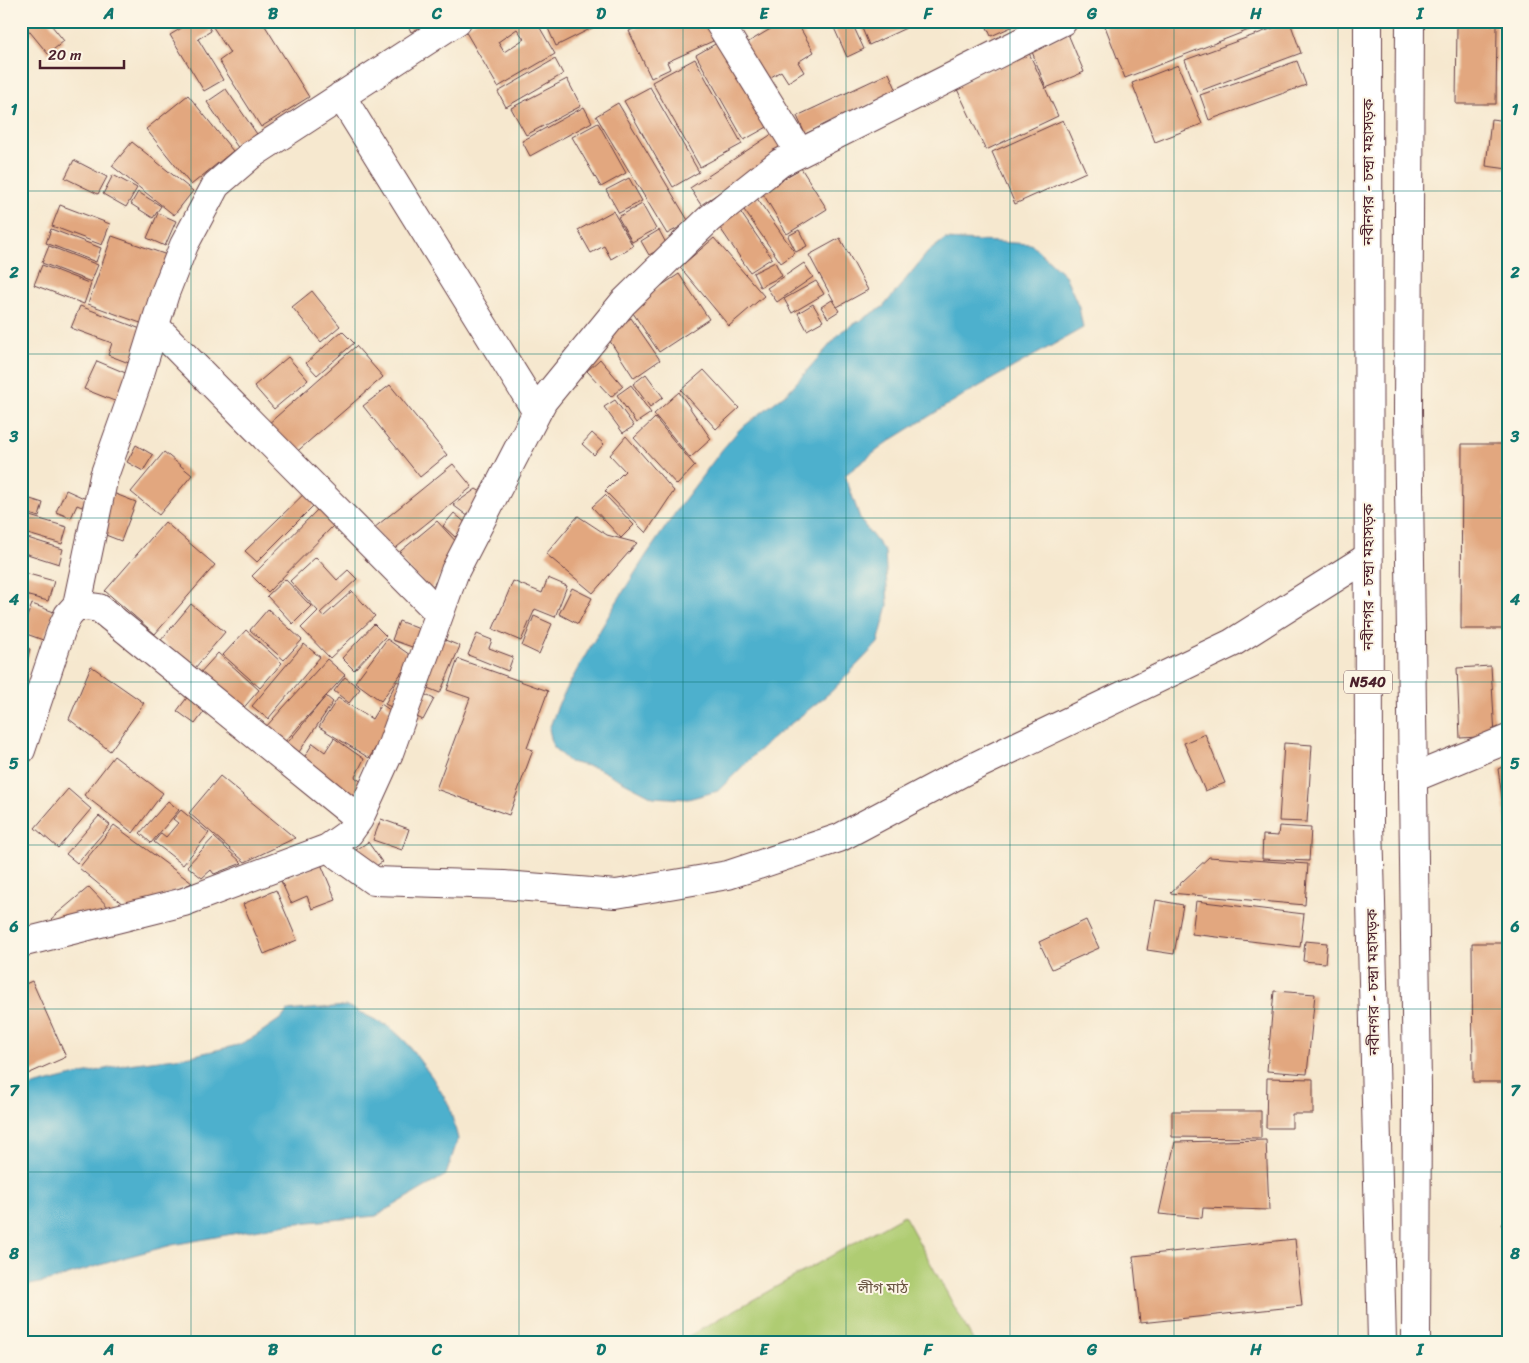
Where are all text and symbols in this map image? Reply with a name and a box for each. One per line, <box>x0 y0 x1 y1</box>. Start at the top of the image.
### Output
text: A <box>103 0 114 28</box>
text: B <box>268 0 279 28</box>
text: C <box>431 0 443 28</box>
text: D <box>596 0 606 28</box>
text: E <box>760 0 770 28</box>
text: F <box>923 0 934 28</box>
text: G <box>1086 0 1098 28</box>
text: H <box>1249 0 1262 28</box>
text: I <box>1416 0 1425 28</box>
scale bar <box>40 38 124 70</box>
text: 20 m <box>48 42 82 68</box>
text: 1 <box>11 95 18 124</box>
text: 1 <box>1512 95 1519 124</box>
street label: নবীনগর - চন্দ্রা মহাসড়ক <box>1355 98 1381 246</box>
text: 2 <box>8 258 19 287</box>
text: 2 <box>1509 258 1520 287</box>
text: 3 <box>9 422 19 451</box>
text: 3 <box>1510 422 1520 451</box>
street label: নবীনগর - চন্দ্রা মহাসড়ক <box>1355 503 1381 651</box>
text: 4 <box>8 585 19 614</box>
text: 4 <box>1509 585 1520 614</box>
road number: N540 <box>1344 670 1392 694</box>
text: 5 <box>9 749 19 778</box>
text: 5 <box>1510 749 1520 778</box>
street label: নবীনগর - চন্দ্রা মহাসড়ক <box>1359 908 1387 1057</box>
text: 6 <box>8 912 19 941</box>
text: 6 <box>1509 912 1520 941</box>
text: 7 <box>9 1076 20 1105</box>
text: 7 <box>1510 1076 1521 1105</box>
text: 8 <box>8 1239 19 1268</box>
text: 8 <box>1509 1239 1520 1268</box>
park label: লীগ মাঠ <box>857 1275 909 1301</box>
text: A <box>103 1335 114 1363</box>
text: B <box>268 1335 279 1363</box>
text: C <box>431 1335 443 1363</box>
text: D <box>596 1335 606 1363</box>
text: E <box>760 1335 770 1363</box>
text: F <box>923 1335 934 1363</box>
text: G <box>1086 1335 1098 1363</box>
text: H <box>1249 1335 1262 1363</box>
text: I <box>1416 1335 1425 1363</box>

